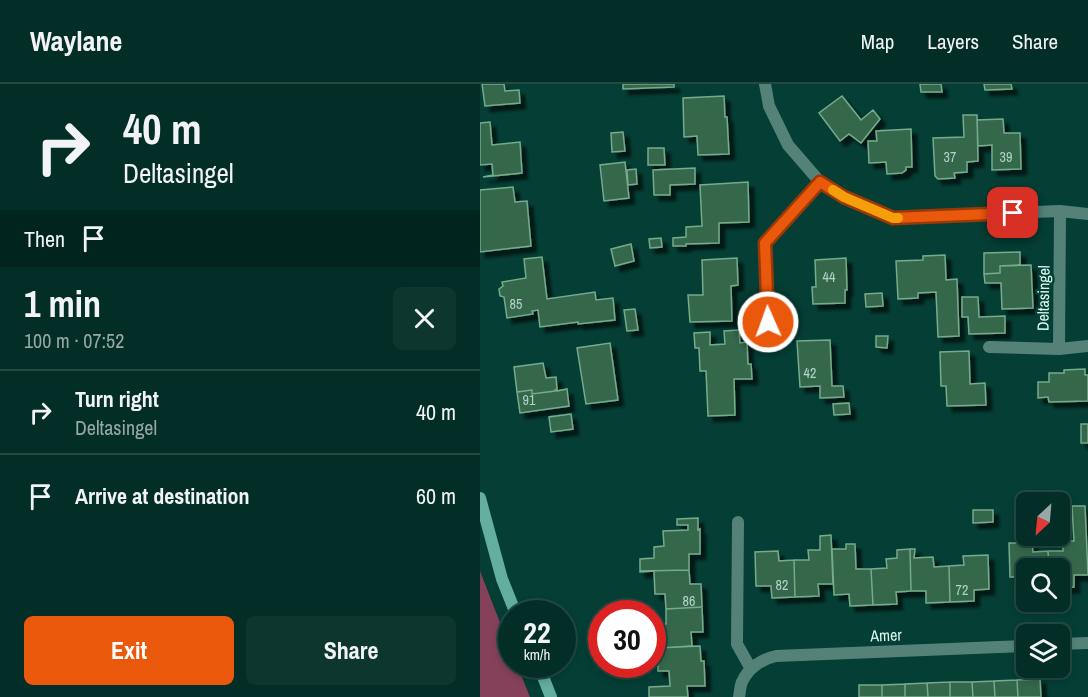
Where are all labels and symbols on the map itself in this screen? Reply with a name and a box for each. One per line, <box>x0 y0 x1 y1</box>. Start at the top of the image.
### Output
house number: 37 <box>944 148 956 166</box>
house number: 39 <box>1000 148 1012 166</box>
pin <box>987 187 1038 238</box>
street label: Deltasingel <box>1031 265 1055 331</box>
house number: 44 <box>823 268 836 286</box>
position arrow <box>736 290 800 354</box>
house number: 85 <box>510 295 522 313</box>
house number: 42 <box>804 364 816 382</box>
house number: 91 <box>523 391 536 409</box>
north arrow <box>1016 492 1070 546</box>
house number: 82 <box>776 576 788 594</box>
house number: 72 <box>956 581 968 599</box>
house number: 86 <box>683 592 695 610</box>
speed limit sign: 30 <box>588 600 666 678</box>
street label: Amer <box>869 623 903 647</box>

